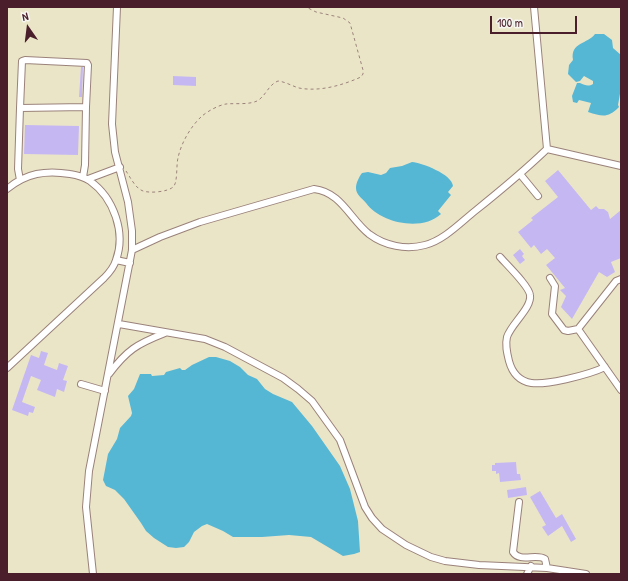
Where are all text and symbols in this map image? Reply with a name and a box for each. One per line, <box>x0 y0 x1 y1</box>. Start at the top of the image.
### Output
north arrow <box>8 8 48 48</box>
scale bar <box>492 8 579 34</box>
text: N <box>21 9 30 24</box>
text: 100 m <box>497 14 523 31</box>

